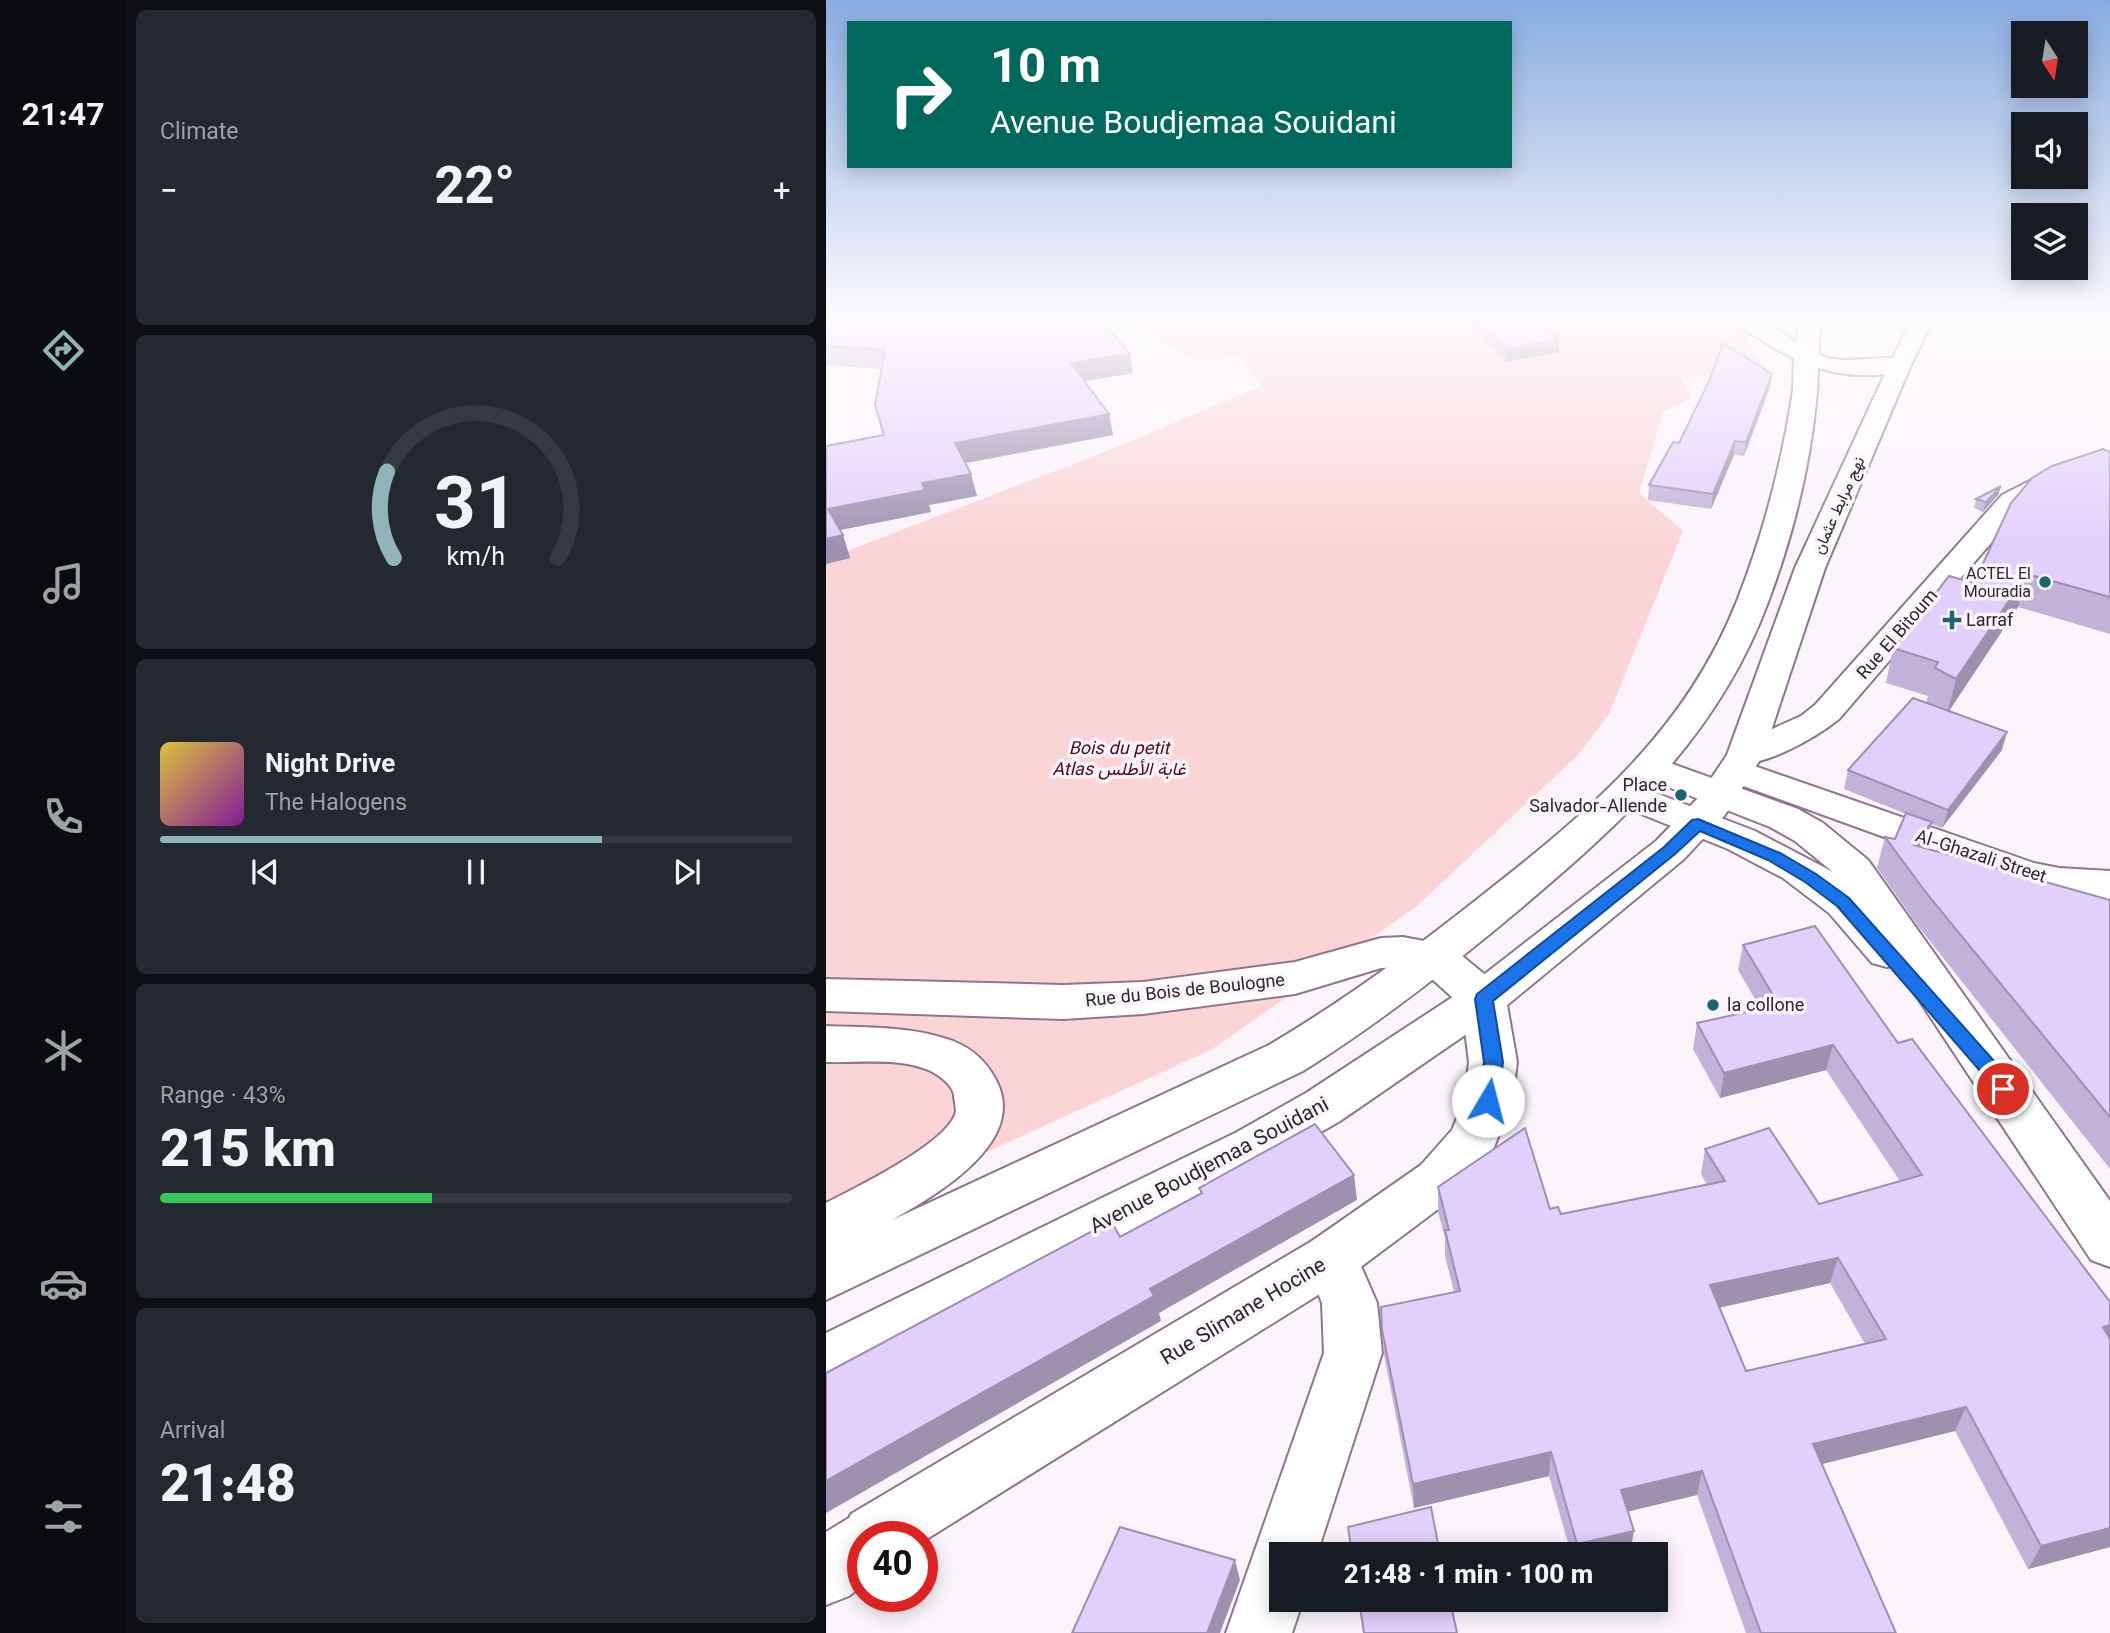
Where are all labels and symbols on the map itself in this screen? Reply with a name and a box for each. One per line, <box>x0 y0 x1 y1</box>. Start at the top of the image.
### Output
north arrow <box>2011 21 2088 98</box>
street label: نهج مرابط عثمان <box>1808 453 1873 559</box>
place label: ACTEL El Mouradia <box>1964 563 2031 606</box>
marker: ACTEL El Mouradia <box>2037 574 2053 590</box>
street label: Rue El Bitoum <box>1851 584 1946 687</box>
place label: Larraf <box>1966 608 2014 636</box>
marker: Larraf <box>1944 612 1960 628</box>
park label: Bois du petit Atlas غابة الأطلس <box>1052 736 1186 785</box>
place label: Place Salvador-Allende <box>1529 773 1667 822</box>
marker: Place Salvador-Allende <box>1673 787 1689 803</box>
street label: Al-Ghazali Street <box>1911 824 2050 892</box>
street label: Rue du Bois de Boulogne <box>1084 968 1286 1016</box>
place label: la collone <box>1727 993 1804 1021</box>
marker: la collone <box>1705 997 1721 1013</box>
pin <box>1973 1059 2033 1119</box>
position arrow <box>1451 1064 1525 1138</box>
street label: Avenue Boudjemaa Souidani <box>1084 1089 1335 1244</box>
street label: Rue Slimane Hocine <box>1155 1250 1333 1375</box>
speed limit sign: 40 <box>847 1521 938 1612</box>

